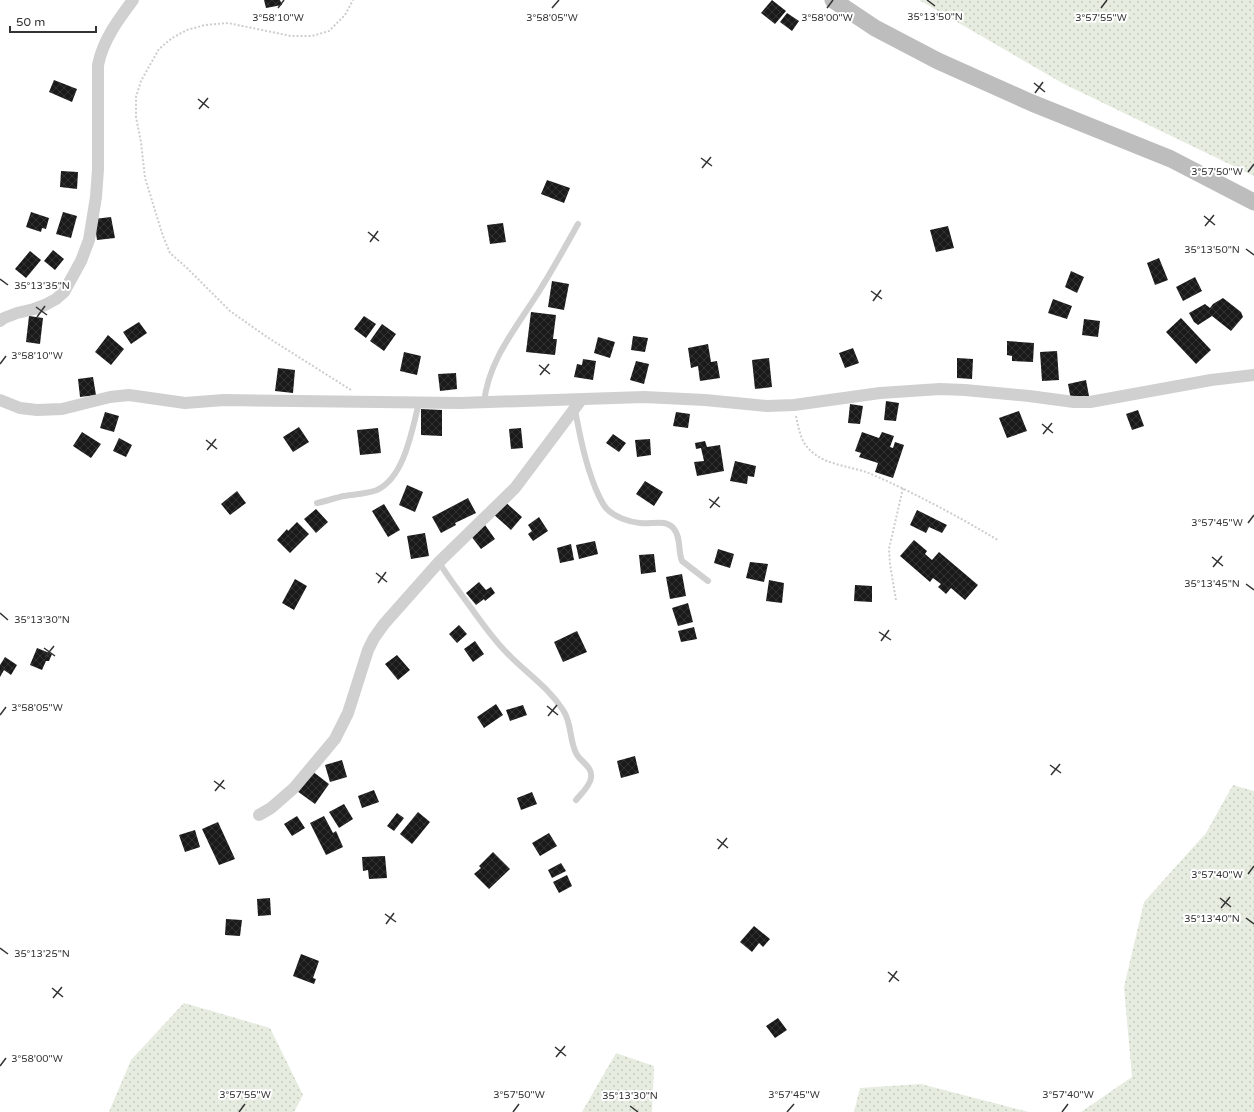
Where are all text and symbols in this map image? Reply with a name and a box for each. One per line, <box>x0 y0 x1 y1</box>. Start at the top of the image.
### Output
scale bar <box>10 8 96 34</box>
text: 35°13'50"N <box>907 11 963 23</box>
text: 3°58'10"W <box>252 12 304 24</box>
text: 3°58'05"W <box>526 12 578 24</box>
text: 3°58'00"W <box>801 12 853 24</box>
text: 3°57'55"W <box>1075 12 1127 24</box>
text: 50 m <box>16 15 45 29</box>
text: 3°57'50"W <box>1191 166 1243 178</box>
text: 35°13'50"N <box>1184 244 1240 256</box>
text: 35°13'35"N <box>14 280 70 292</box>
text: 3°58'10"W <box>11 350 63 362</box>
text: 3°57'45"W <box>1191 517 1243 529</box>
text: 35°13'45"N <box>1184 578 1240 590</box>
text: 35°13'30"N <box>14 614 70 626</box>
text: 3°58'05"W <box>11 702 63 714</box>
text: 3°57'40"W <box>1191 869 1243 881</box>
text: 35°13'40"N <box>1184 913 1240 925</box>
text: 35°13'25"N <box>14 948 70 960</box>
text: 3°58'00"W <box>11 1053 63 1065</box>
text: 3°57'55"W <box>219 1089 271 1101</box>
text: 3°57'50"W <box>493 1089 545 1101</box>
text: 3°57'45"W <box>768 1089 820 1101</box>
text: 3°57'40"W <box>1042 1089 1094 1101</box>
text: 35°13'30"N <box>602 1090 658 1102</box>

